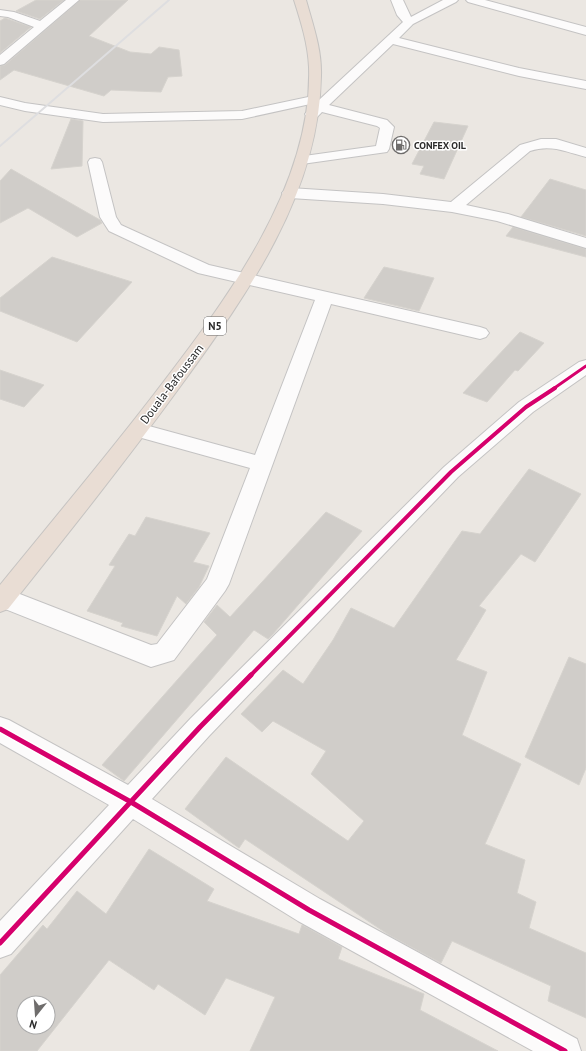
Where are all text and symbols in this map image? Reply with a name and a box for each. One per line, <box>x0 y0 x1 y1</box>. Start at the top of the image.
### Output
fuel station icon: CONFEX OIL <box>391 135 411 155</box>
place label: CONFEX OIL <box>414 139 467 152</box>
road number: N5 <box>204 317 226 335</box>
street label: Douala-Bafoussam <box>137 341 206 426</box>
north arrow <box>16 995 56 1035</box>
text: N <box>28 1017 39 1032</box>

